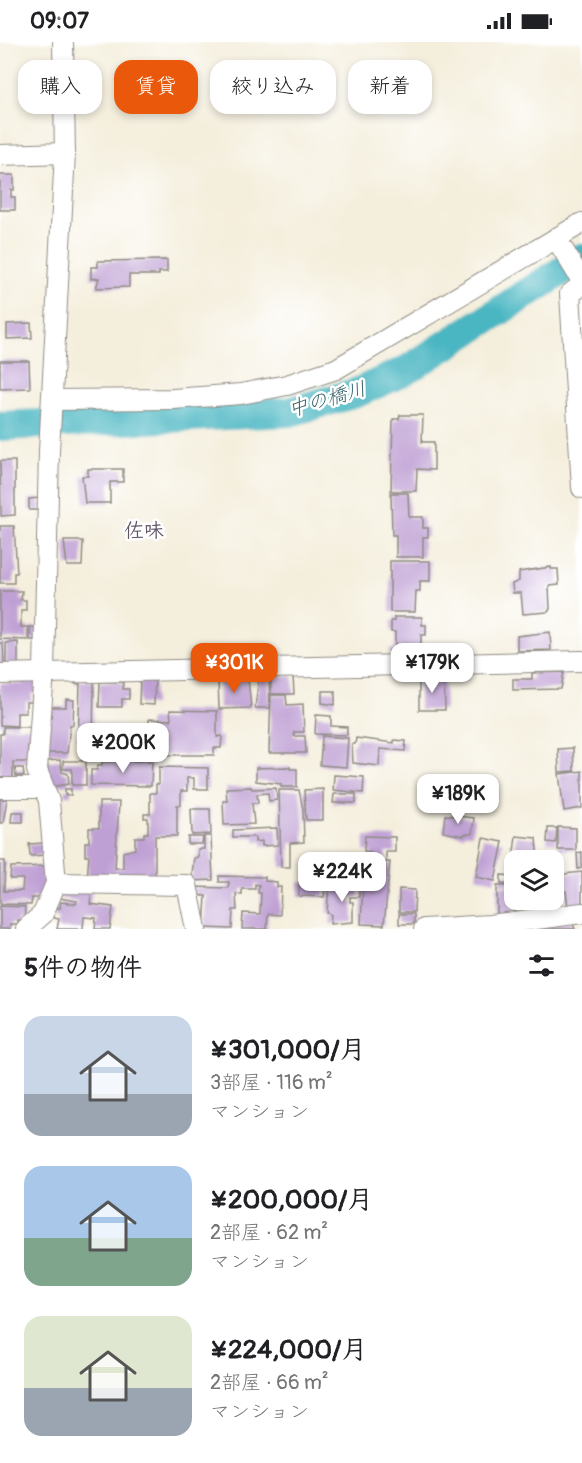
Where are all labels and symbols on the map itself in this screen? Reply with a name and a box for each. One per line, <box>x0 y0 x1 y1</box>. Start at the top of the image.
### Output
water label: 中の橋川 <box>285 376 369 422</box>
district label: 佐味 <box>124 518 164 543</box>
pin: ¥301K <box>192 643 276 694</box>
pin: ¥179K <box>390 643 474 694</box>
pin: ¥200K <box>81 723 165 774</box>
pin: ¥189K <box>416 774 500 825</box>
pin: ¥224K <box>300 852 384 903</box>

